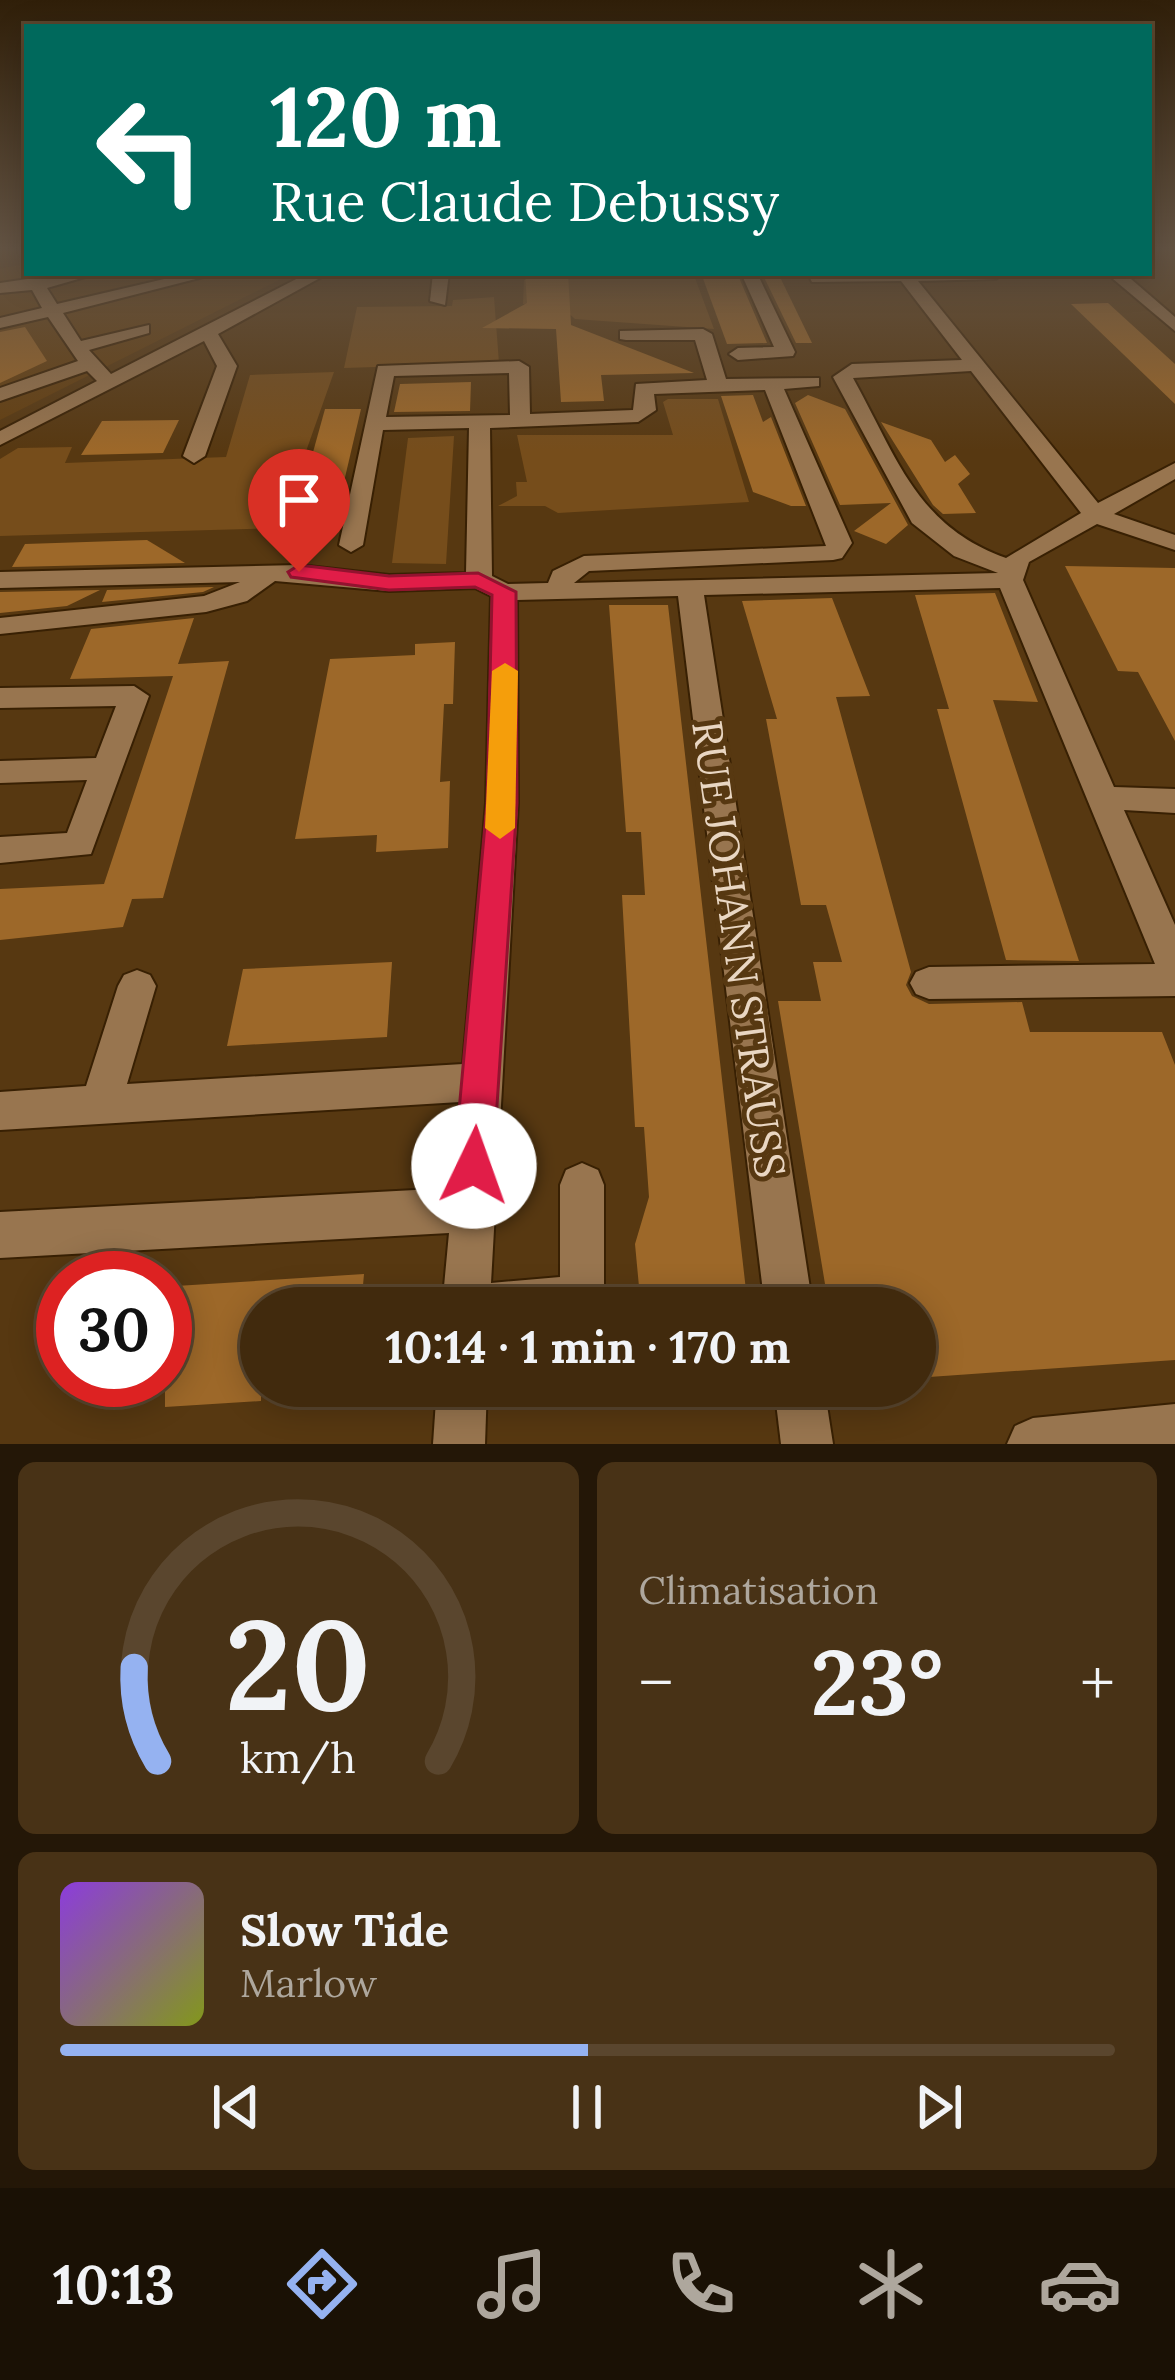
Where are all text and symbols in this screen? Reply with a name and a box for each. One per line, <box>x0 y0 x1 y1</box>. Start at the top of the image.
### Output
text: 120 m <box>270 62 502 170</box>
icon: left <box>72 72 228 228</box>
text: Rue Claude Debussy <box>270 167 779 236</box>
pin <box>248 449 350 572</box>
icon: arrive <box>266 467 332 533</box>
street label: RUE JOHANN STRAUSS <box>680 717 798 1181</box>
position arrow <box>411 1103 537 1229</box>
speed limit sign: 30 <box>36 1251 192 1407</box>
text: 10:14 · 1 min · 170 m <box>386 1318 790 1375</box>
text: Climatisation <box>639 1565 879 1615</box>
text: 20 <box>225 1584 371 1744</box>
text: 23° <box>810 1624 943 1740</box>
text: − <box>639 1640 673 1724</box>
text: + <box>1080 1640 1115 1724</box>
text: km/h <box>240 1730 356 1785</box>
text: Slow Tide <box>240 1901 449 1958</box>
text: Marlow <box>240 1958 377 2008</box>
icon: previous <box>203 2074 269 2140</box>
icon: pause <box>554 2074 620 2140</box>
icon: next <box>906 2074 972 2140</box>
icon: directions <box>280 2242 364 2326</box>
icon: music <box>470 2242 554 2326</box>
icon: phone <box>659 2242 743 2326</box>
icon: climate <box>849 2242 933 2326</box>
icon: car <box>1038 2242 1122 2326</box>
text: 10:13 <box>53 2250 175 2319</box>

